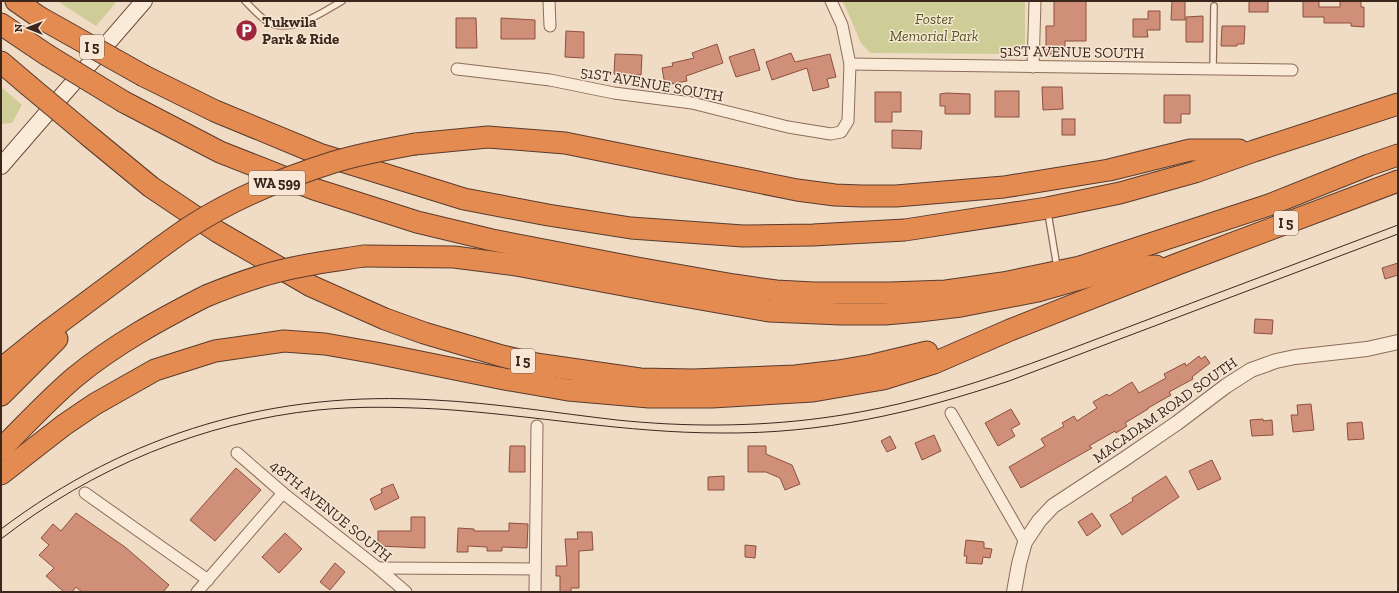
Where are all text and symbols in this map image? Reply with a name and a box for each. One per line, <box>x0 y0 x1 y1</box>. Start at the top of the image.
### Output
north arrow <box>8 8 48 48</box>
park label: Foster Memorial Park <box>889 10 979 45</box>
place label: Tukwila Park & Ride <box>262 13 339 48</box>
parking icon: Tukwila Park & Ride <box>234 18 260 44</box>
text: N <box>12 23 25 32</box>
road number: I 5 <box>80 35 104 59</box>
street label: 51ST AVENUE SOUTH <box>999 42 1145 62</box>
street label: 51ST AVENUE SOUTH <box>579 63 725 105</box>
road number: WA 599 <box>249 171 305 195</box>
road number: I 5 <box>1274 211 1298 235</box>
road number: I 5 <box>511 349 535 373</box>
street label: MACADAM ROAD SOUTH <box>1089 353 1241 467</box>
street label: 48TH AVENUE SOUTH <box>267 456 395 566</box>

